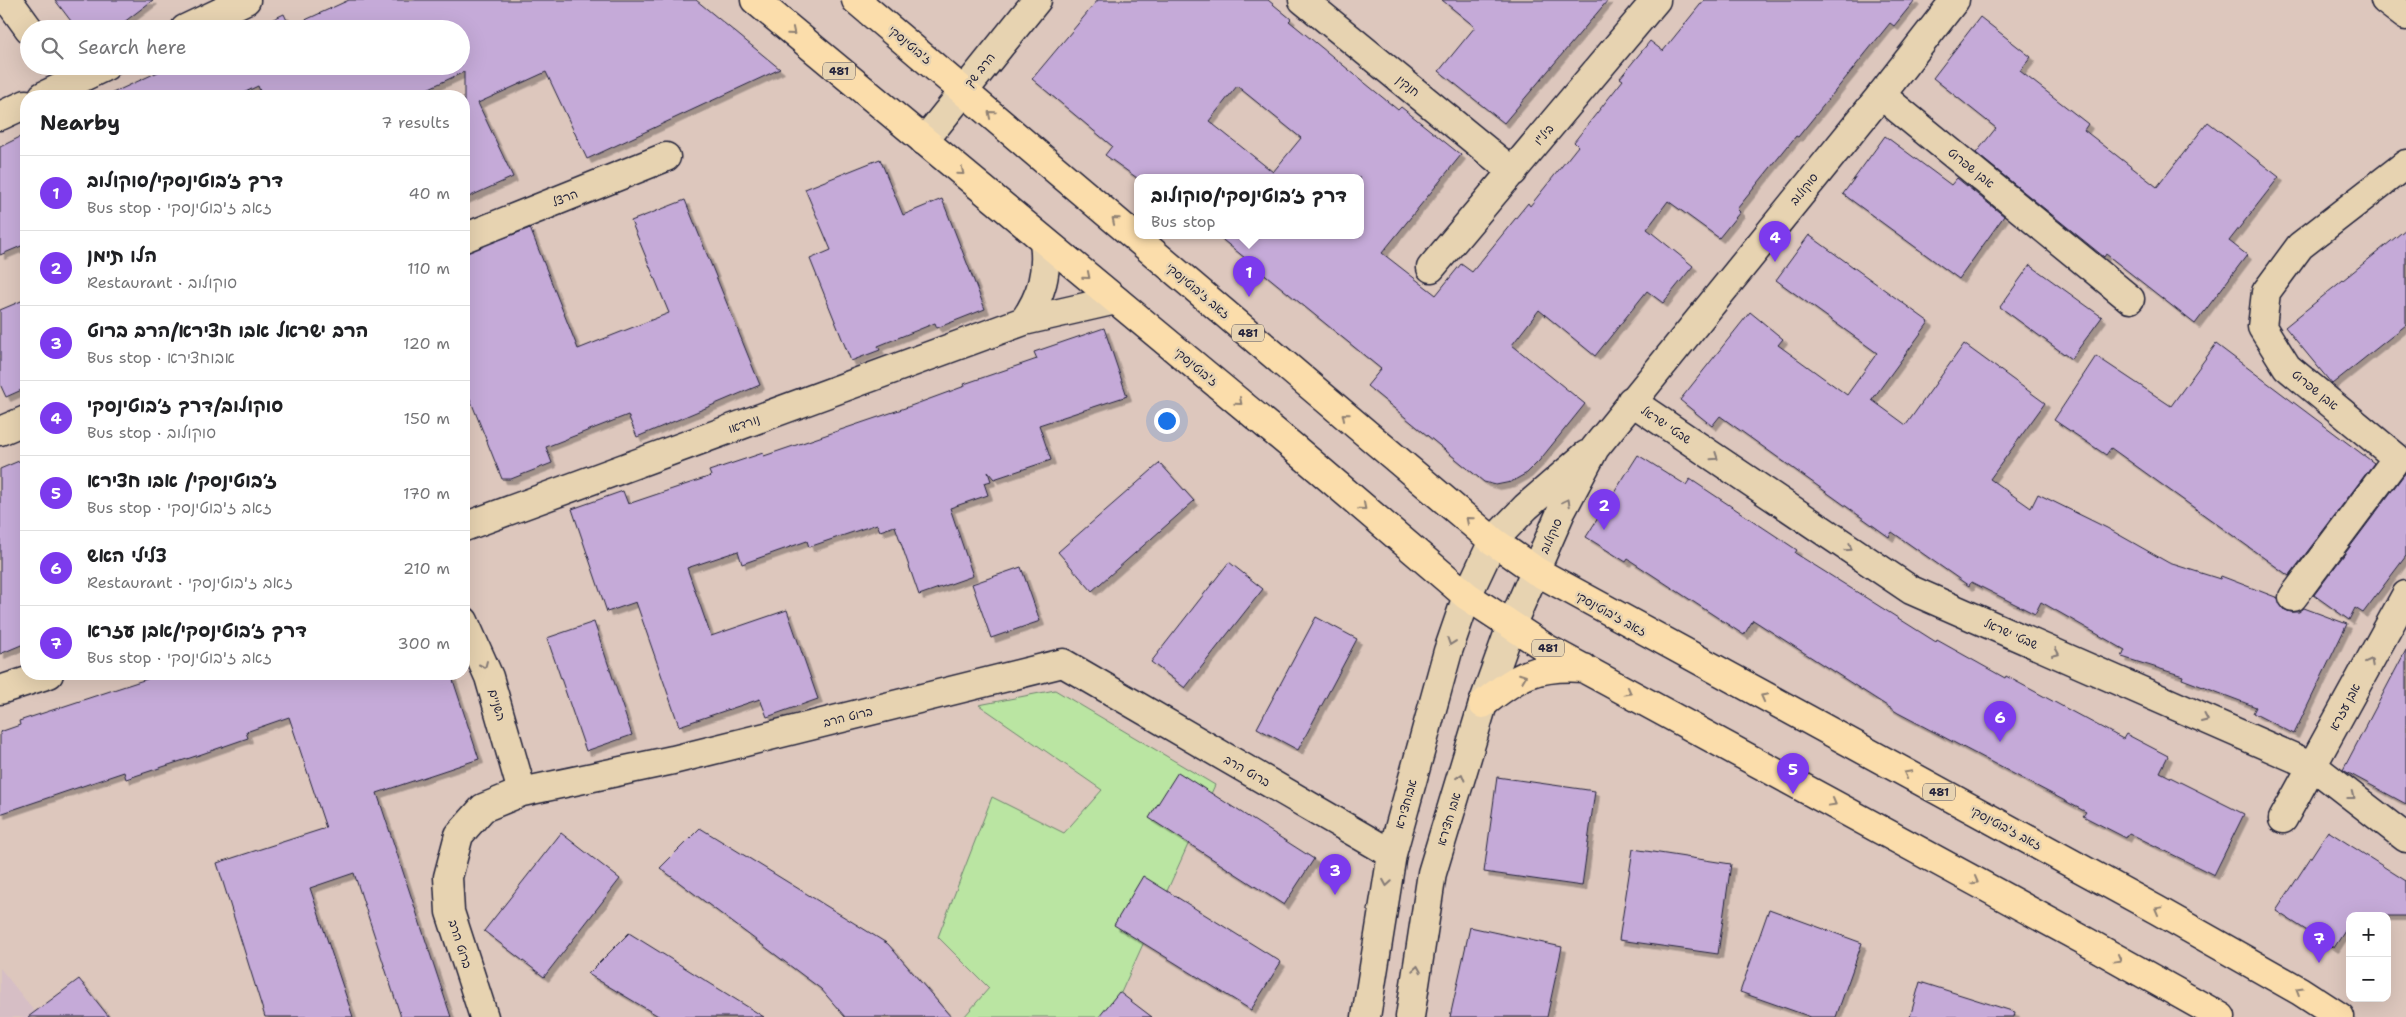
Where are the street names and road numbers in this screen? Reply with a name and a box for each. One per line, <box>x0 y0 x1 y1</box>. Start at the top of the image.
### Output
street label: ז'בוטינסקי <box>885 22 935 68</box>
street label: הרב שך <box>961 50 999 90</box>
road number: 481 <box>823 62 855 80</box>
street label: חנקין <box>1393 72 1423 100</box>
street label: ביל"ו <box>1531 121 1557 149</box>
street label: אבן שפרוט <box>1944 144 1998 192</box>
street label: סוקולוב <box>1786 170 1822 208</box>
street label: הרצל <box>550 186 580 210</box>
street label: זאב ז'בוטינסקי <box>1163 260 1233 322</box>
road number: 481 <box>1232 324 1264 342</box>
street label: ז'בוטינסקי <box>1171 344 1221 390</box>
street label: אבן שפרוט <box>2288 366 2342 414</box>
street label: שבטי ישראל <box>1638 402 1694 448</box>
street label: נורדאו <box>726 411 762 437</box>
street label: סוקולוב <box>1536 516 1566 556</box>
street label: זאב ז'בוטינסקי <box>1573 588 1649 640</box>
street label: שבטי ישראל <box>1982 615 2040 653</box>
road number: 481 <box>1532 640 1564 656</box>
street label: אבן עזרא <box>2326 681 2364 733</box>
street label: השניים <box>485 687 509 723</box>
street label: ברוט הרב <box>822 703 874 731</box>
street label: ברוט הרב <box>1221 751 1273 791</box>
street label: אבוחצירא <box>1391 777 1421 831</box>
road number: 481 <box>1923 784 1955 800</box>
street label: אבו חצירא <box>1433 790 1465 848</box>
street label: זאב ז'בוטינסקי <box>1968 802 2044 854</box>
street label: ברוט הרב <box>445 917 475 971</box>

